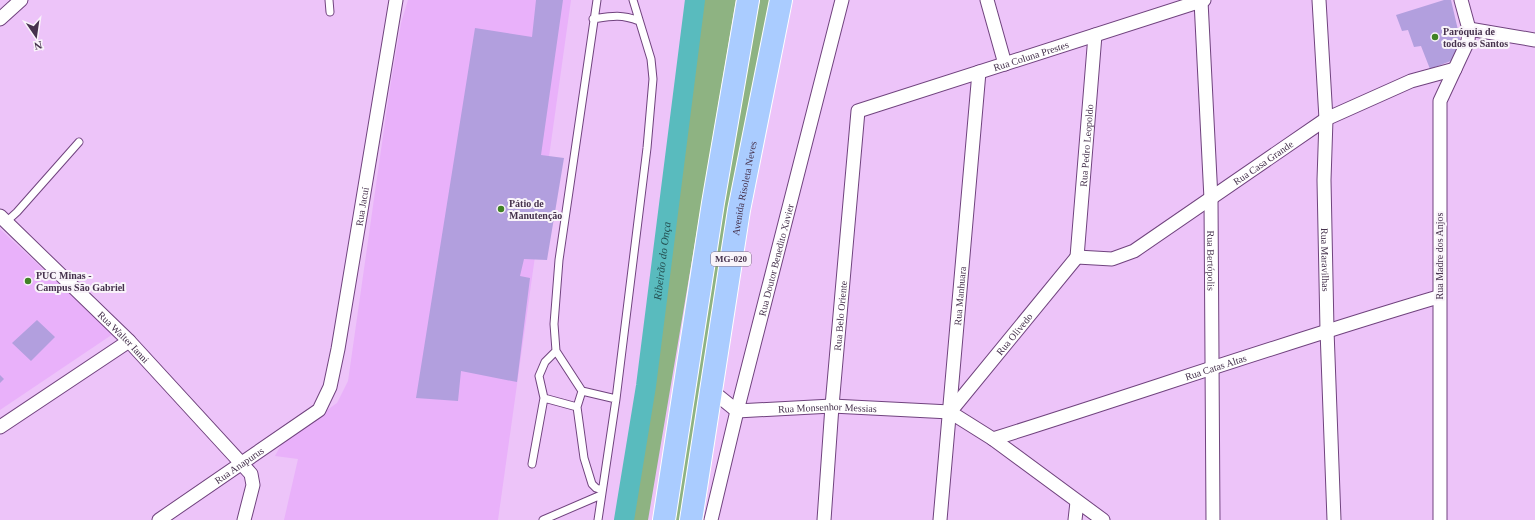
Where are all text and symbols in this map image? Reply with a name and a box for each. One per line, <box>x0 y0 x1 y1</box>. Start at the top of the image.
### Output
north arrow <box>16 16 56 56</box>
place label: Paróquia de todos os Santos <box>1443 26 1508 49</box>
marker: Paróquia de todos os Santos <box>1430 32 1440 42</box>
text: N <box>33 39 43 52</box>
street label: Rua Coluna Prestes <box>992 39 1070 73</box>
street label: Rua Pedro Leopoldo <box>1078 104 1095 187</box>
street label: Rua Casa Grande <box>1231 138 1296 187</box>
street label: Avenida Risoleta Neves <box>730 140 759 236</box>
street label: Rua Jacuí <box>354 186 371 227</box>
place label: Pátio de Manutenção <box>509 198 562 221</box>
street label: Rua Doutor Benedito Xavier <box>756 202 796 317</box>
marker: Pátio de Manutenção <box>496 204 506 214</box>
street label: Rua Madre dos Anjos <box>1434 212 1445 299</box>
water label: Ribeirão do Onça <box>651 220 673 302</box>
street label: Rua Maravilhas <box>1319 228 1331 292</box>
street label: Rua Bertópolis <box>1205 231 1217 291</box>
road number: MG-020 <box>711 252 751 266</box>
street label: Rua Manhuara <box>952 265 968 326</box>
place label: PUC Minas - Campus São Gabriel <box>36 270 125 293</box>
marker: PUC Minas - Campus São Gabriel <box>23 276 33 286</box>
street label: Rua Belo Oriente <box>832 280 849 351</box>
street label: Rua Walter Ianni <box>96 309 151 365</box>
street label: Rua Olivedo <box>994 311 1035 357</box>
street label: Rua Catas Altas <box>1184 352 1248 382</box>
street label: Rua Monsenhor Messias <box>778 401 877 415</box>
street label: Rua Anapurus <box>213 445 266 486</box>

